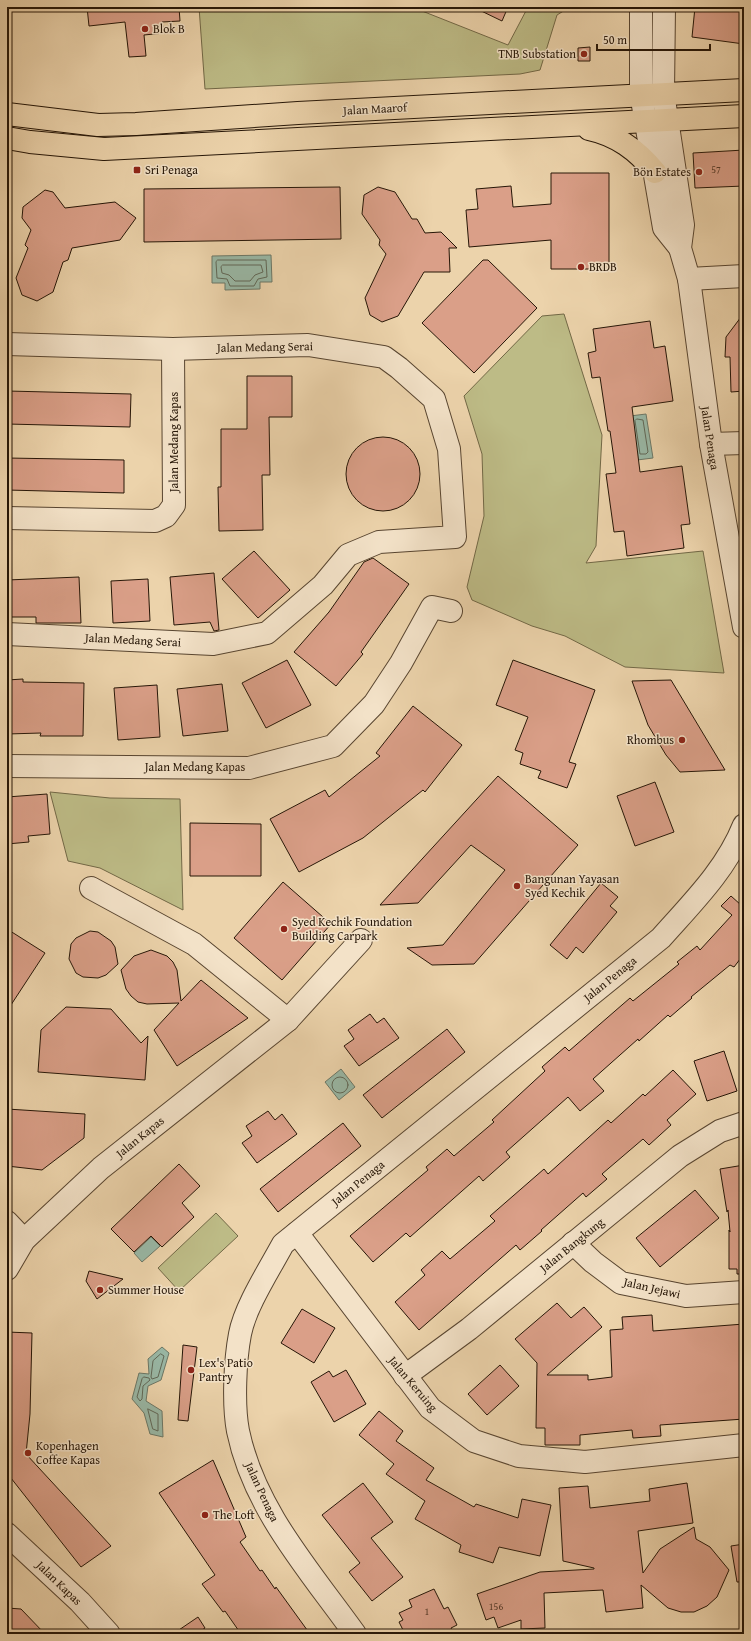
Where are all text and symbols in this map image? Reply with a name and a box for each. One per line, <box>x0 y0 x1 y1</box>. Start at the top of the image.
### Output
place label: Blok B <box>153 20 185 37</box>
marker: Blok B <box>140 24 150 34</box>
scale bar <box>597 26 710 52</box>
text: 50 m <box>603 31 627 48</box>
place label: TNB Substation <box>498 45 576 62</box>
marker: TNB Substation <box>579 49 589 59</box>
street label: Jalan Maarof <box>341 98 408 119</box>
place label: Sri Penaga <box>145 161 198 178</box>
house number: 57 <box>711 162 721 177</box>
place label: Bön Estates <box>633 163 691 180</box>
marker: Sri Penaga <box>132 165 142 175</box>
marker: Bön Estates <box>694 167 704 177</box>
place label: BRDB <box>589 258 617 275</box>
marker: BRDB <box>576 262 586 272</box>
street label: Jalan Medang Serai <box>215 337 314 356</box>
street label: Jalan Medang Kapas <box>165 392 182 494</box>
street label: Jalan Penaga <box>697 403 724 471</box>
street label: Jalan Medang Serai <box>83 628 182 651</box>
place label: Rhombus <box>627 731 674 748</box>
marker: Rhombus <box>677 735 687 745</box>
street label: Jalan Medang Kapas <box>143 758 245 775</box>
place label: Bangunan Yayasan Syed Kechik <box>525 870 620 901</box>
marker: Bangunan Yayasan Syed Kechik <box>512 881 522 891</box>
place label: Syed Kechik Foundation Building Carpark <box>292 913 413 944</box>
marker: Syed Kechik Foundation Building Carpark <box>279 924 289 934</box>
street label: Jalan Penaga <box>578 952 640 1007</box>
street label: Jalan Kapas <box>110 1112 168 1163</box>
street label: Jalan Penaga <box>326 1156 388 1211</box>
street label: Jalan Bangkung <box>534 1213 607 1277</box>
street label: Jalan Jejawi <box>620 1272 683 1302</box>
place label: Summer House <box>108 1281 185 1298</box>
marker: Summer House <box>95 1285 105 1295</box>
street label: Jalan Keruing <box>384 1351 442 1415</box>
place label: Lex's Patio Pantry <box>199 1354 253 1385</box>
marker: Lex's Patio Pantry <box>186 1365 196 1375</box>
place label: Kopenhagen Coffee Kapas <box>36 1437 100 1468</box>
marker: Kopenhagen Coffee Kapas <box>23 1448 33 1458</box>
street label: Jalan Penaga <box>240 1457 284 1525</box>
place label: The Loft <box>213 1506 256 1523</box>
marker: The Loft <box>200 1510 210 1520</box>
street label: Jalan Kapas <box>31 1555 86 1609</box>
house number: 156 <box>489 1599 503 1614</box>
house number: 1 <box>425 1604 430 1619</box>

